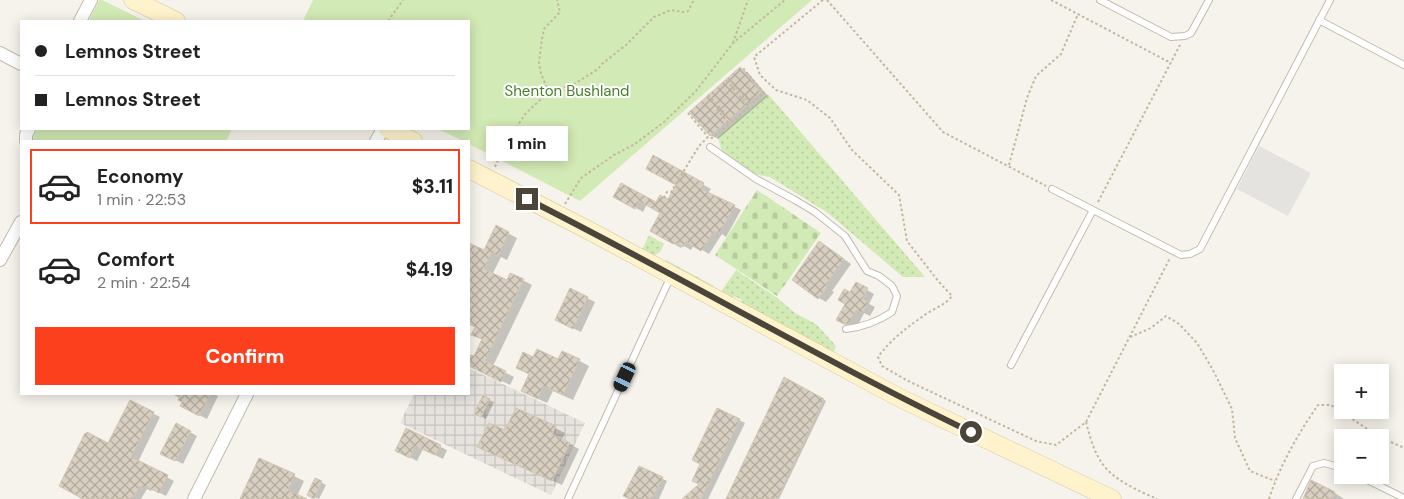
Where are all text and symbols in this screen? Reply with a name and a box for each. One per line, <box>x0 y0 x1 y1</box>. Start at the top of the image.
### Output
text: Lemnos Street <box>65 39 201 64</box>
park label: Shenton Bushland <box>505 81 629 101</box>
text: Lemnos Street <box>65 87 201 112</box>
callout: 1 min <box>486 126 568 162</box>
text: 1 min <box>507 133 547 154</box>
icon: car <box>37 164 82 209</box>
text: Economy <box>97 164 184 189</box>
text: $3.11 <box>412 174 453 199</box>
route end <box>516 188 538 210</box>
text: 1 min · 22:53 <box>97 189 186 210</box>
icon: car <box>37 247 82 292</box>
text: Comfort <box>97 247 175 272</box>
text: $4.19 <box>406 257 453 282</box>
text: 2 min · 22:54 <box>97 272 191 293</box>
button: Confirm <box>35 327 455 385</box>
car <box>611 360 638 394</box>
map controls <box>1334 364 1389 484</box>
button: + <box>1334 364 1389 419</box>
route start <box>960 421 982 443</box>
button: − <box>1334 429 1389 484</box>

